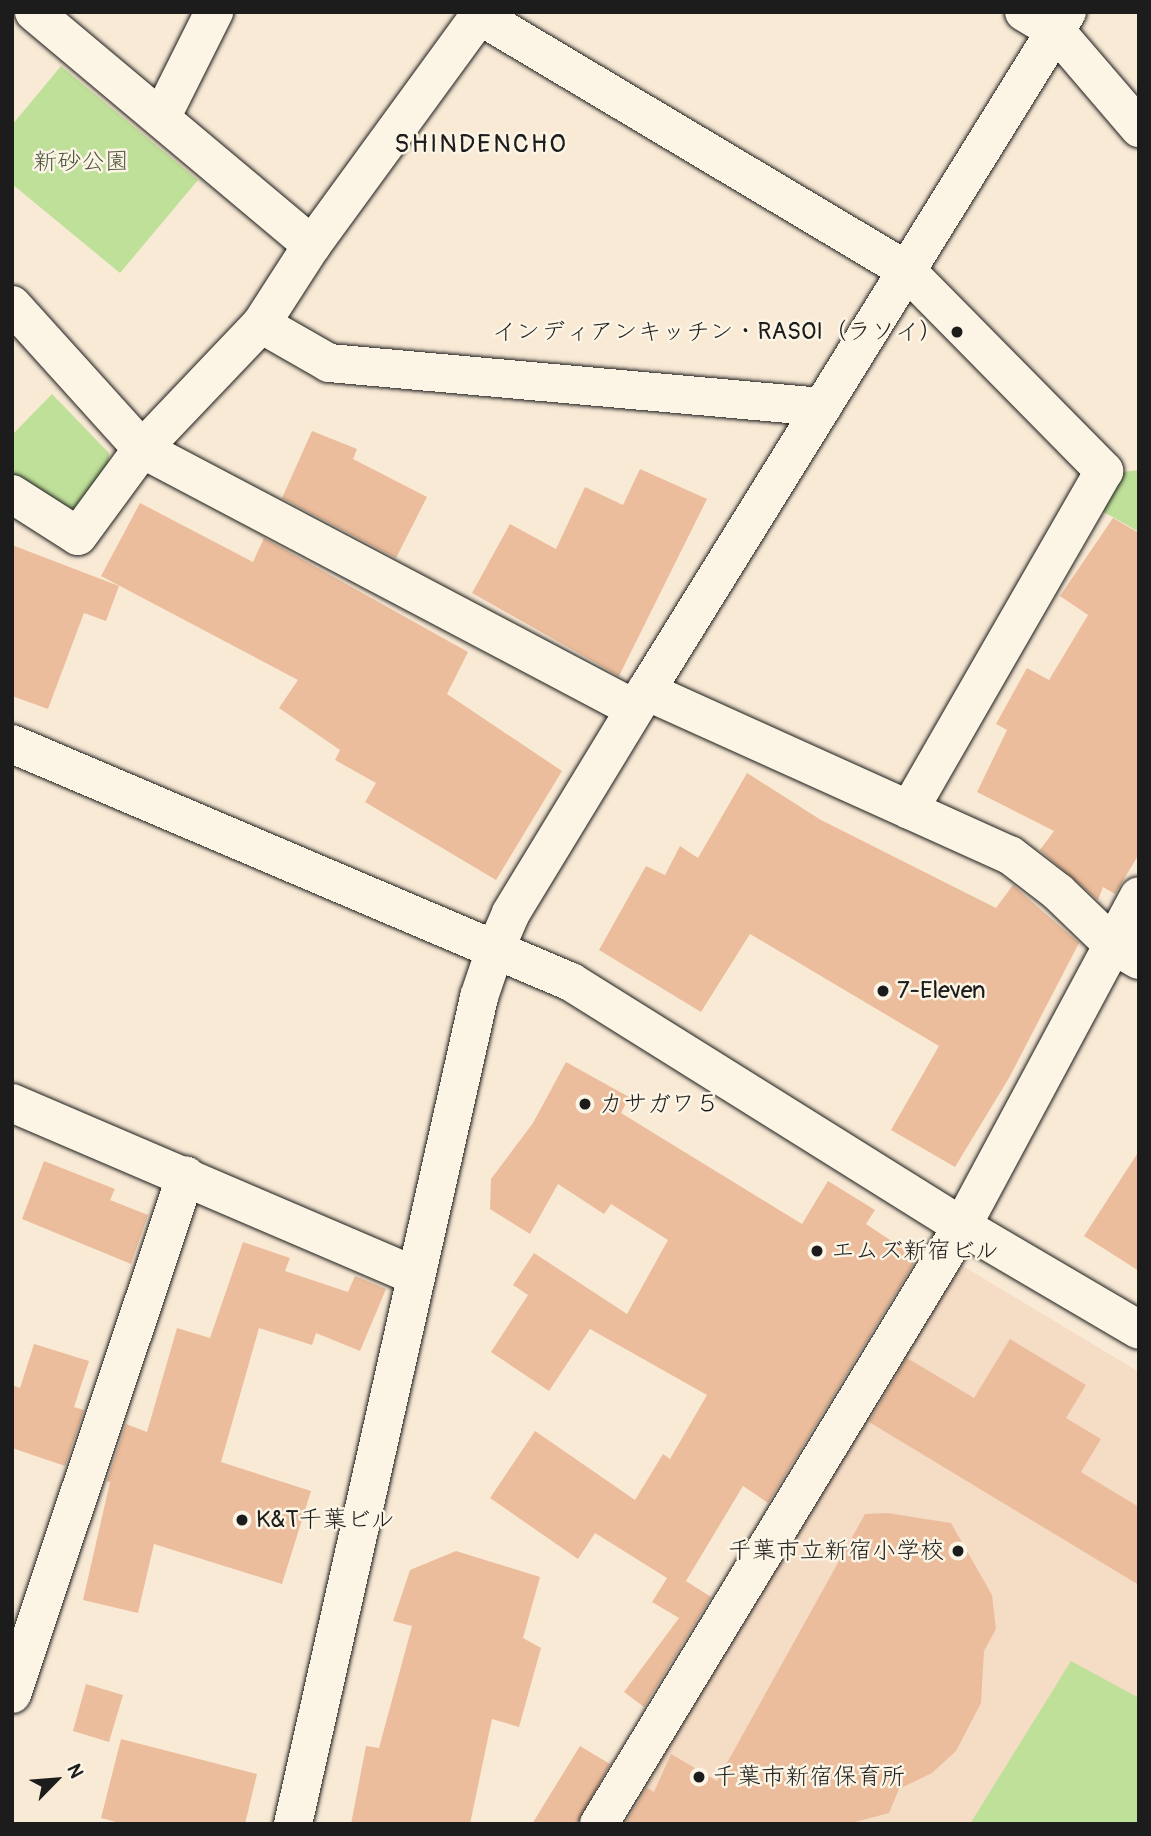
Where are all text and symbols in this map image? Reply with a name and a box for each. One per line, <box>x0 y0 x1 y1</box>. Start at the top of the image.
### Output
district label: SHINDENCHO <box>396 129 566 161</box>
park label: 新砂公園 <box>33 148 129 176</box>
place label: インディアンキッチン・RASOI（ラソイ） <box>494 318 943 346</box>
marker: インディアンキッチン・RASOI（ラソイ） <box>949 324 965 340</box>
place label: 7-Eleven <box>897 977 986 1005</box>
marker: 7-Eleven <box>875 983 891 999</box>
place label: カサガワ５ <box>599 1090 719 1118</box>
marker: カサガワ５ <box>577 1096 593 1112</box>
place label: エムズ新宿ビル <box>831 1237 999 1265</box>
marker: エムズ新宿ビル <box>809 1243 825 1259</box>
place label: K&T千葉ビル <box>256 1506 395 1534</box>
marker: K&T千葉ビル <box>234 1512 250 1528</box>
place label: 千葉市立新宿小学校 <box>728 1537 944 1565</box>
marker: 千葉市立新宿小学校 <box>950 1543 966 1559</box>
north arrow <box>21 1745 91 1815</box>
text: N <box>61 1760 89 1782</box>
place label: 千葉市新宿保育所 <box>713 1763 905 1791</box>
marker: 千葉市新宿保育所 <box>691 1769 707 1785</box>

